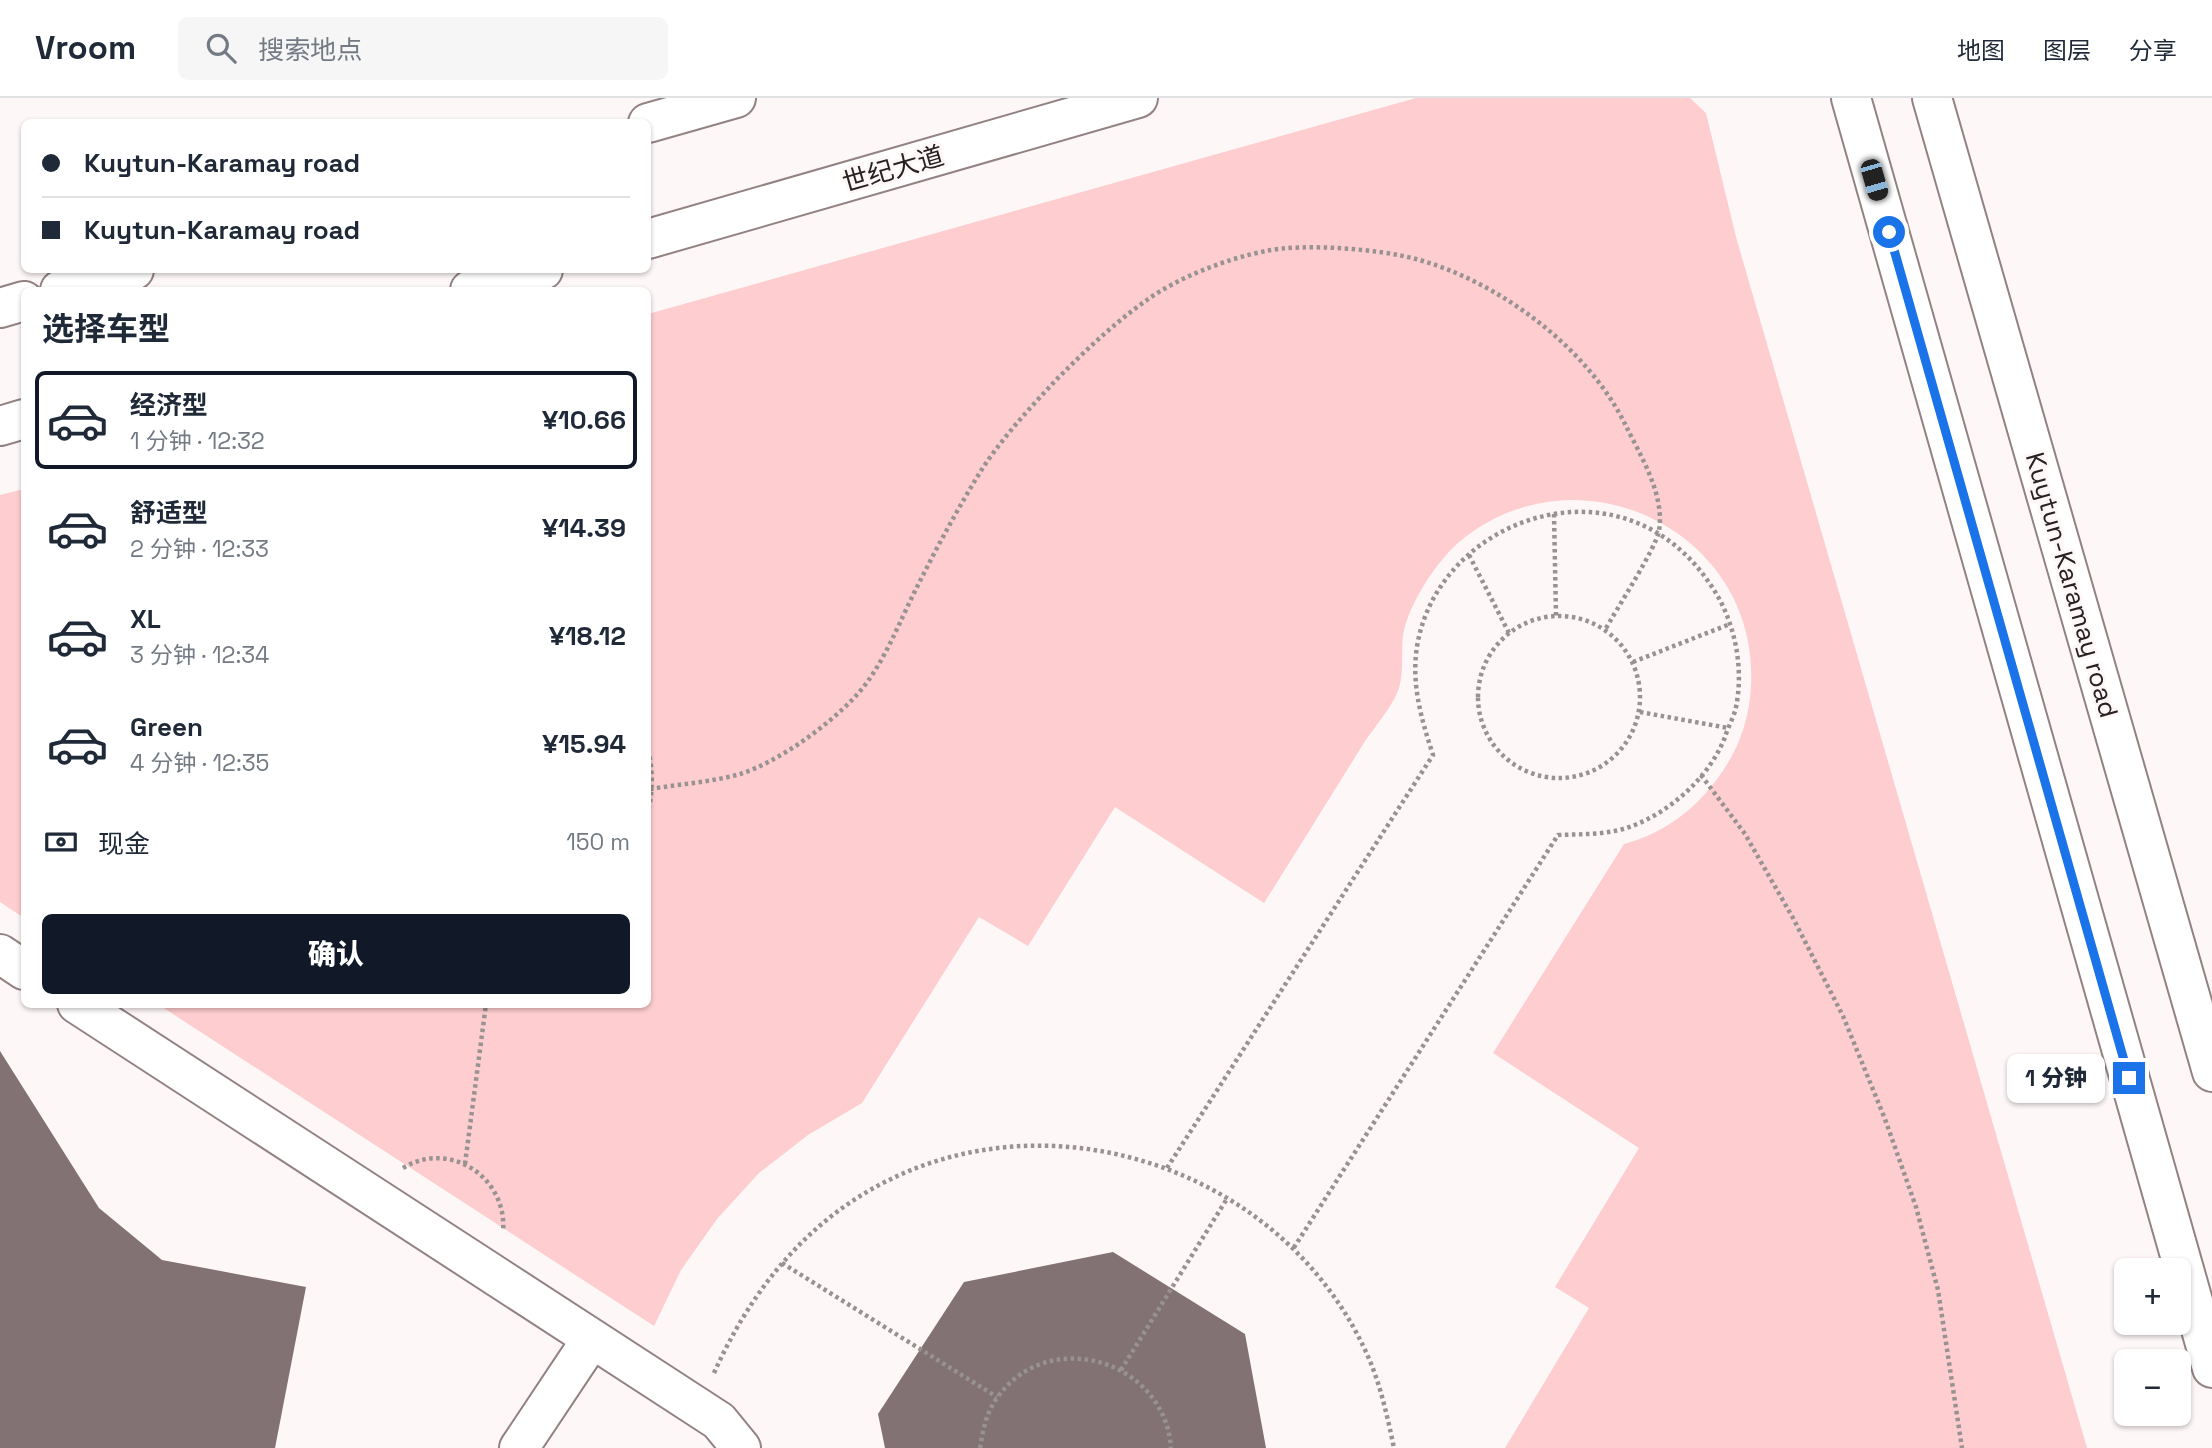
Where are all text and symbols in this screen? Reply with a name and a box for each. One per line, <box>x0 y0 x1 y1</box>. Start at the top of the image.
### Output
search box <box>178 17 668 80</box>
text: Vroom <box>35 27 136 69</box>
icon: search <box>202 29 240 67</box>
text: 搜索地点 <box>258 33 362 67</box>
text: 地图 <box>1957 35 2005 66</box>
text: 图层 <box>2043 35 2091 66</box>
text: 分享 <box>2129 35 2177 66</box>
street label: 世纪大道 <box>838 138 948 200</box>
text: Kuytun-Karamay road <box>84 146 360 180</box>
car <box>1859 157 1890 203</box>
text: Kuytun-Karamay road <box>84 213 360 247</box>
route start <box>1873 216 1905 248</box>
text: 选择车型 <box>42 309 170 349</box>
text: 经济型 <box>130 388 208 422</box>
icon: car <box>46 389 109 452</box>
text: ¥10.66 <box>542 403 626 437</box>
text: 1 分钟 · 12:32 <box>130 426 265 456</box>
street label: Kuytun-Karamay road <box>2018 448 2126 722</box>
text: 舒适型 <box>130 496 208 530</box>
icon: car <box>46 497 109 560</box>
text: ¥14.39 <box>542 511 626 545</box>
text: 2 分钟 · 12:33 <box>130 534 269 564</box>
text: XL <box>130 602 161 636</box>
icon: car <box>46 605 109 668</box>
text: ¥18.12 <box>549 619 626 653</box>
text: 3 分钟 · 12:34 <box>130 640 270 670</box>
text: Green <box>130 710 203 744</box>
icon: car <box>46 713 109 776</box>
text: ¥15.94 <box>542 727 626 761</box>
text: 4 分钟 · 12:35 <box>130 748 269 778</box>
icon: cash <box>42 823 80 861</box>
text: 现金 <box>98 827 150 861</box>
text: 150 m <box>566 827 630 857</box>
button: 确认 <box>42 914 630 994</box>
callout: 1 分钟 <box>2007 1054 2104 1102</box>
route end <box>2113 1062 2145 1094</box>
text: 1 分钟 <box>2025 1063 2087 1093</box>
map controls <box>2114 1258 2191 1426</box>
button: + <box>2114 1258 2191 1335</box>
button: − <box>2114 1349 2191 1426</box>

